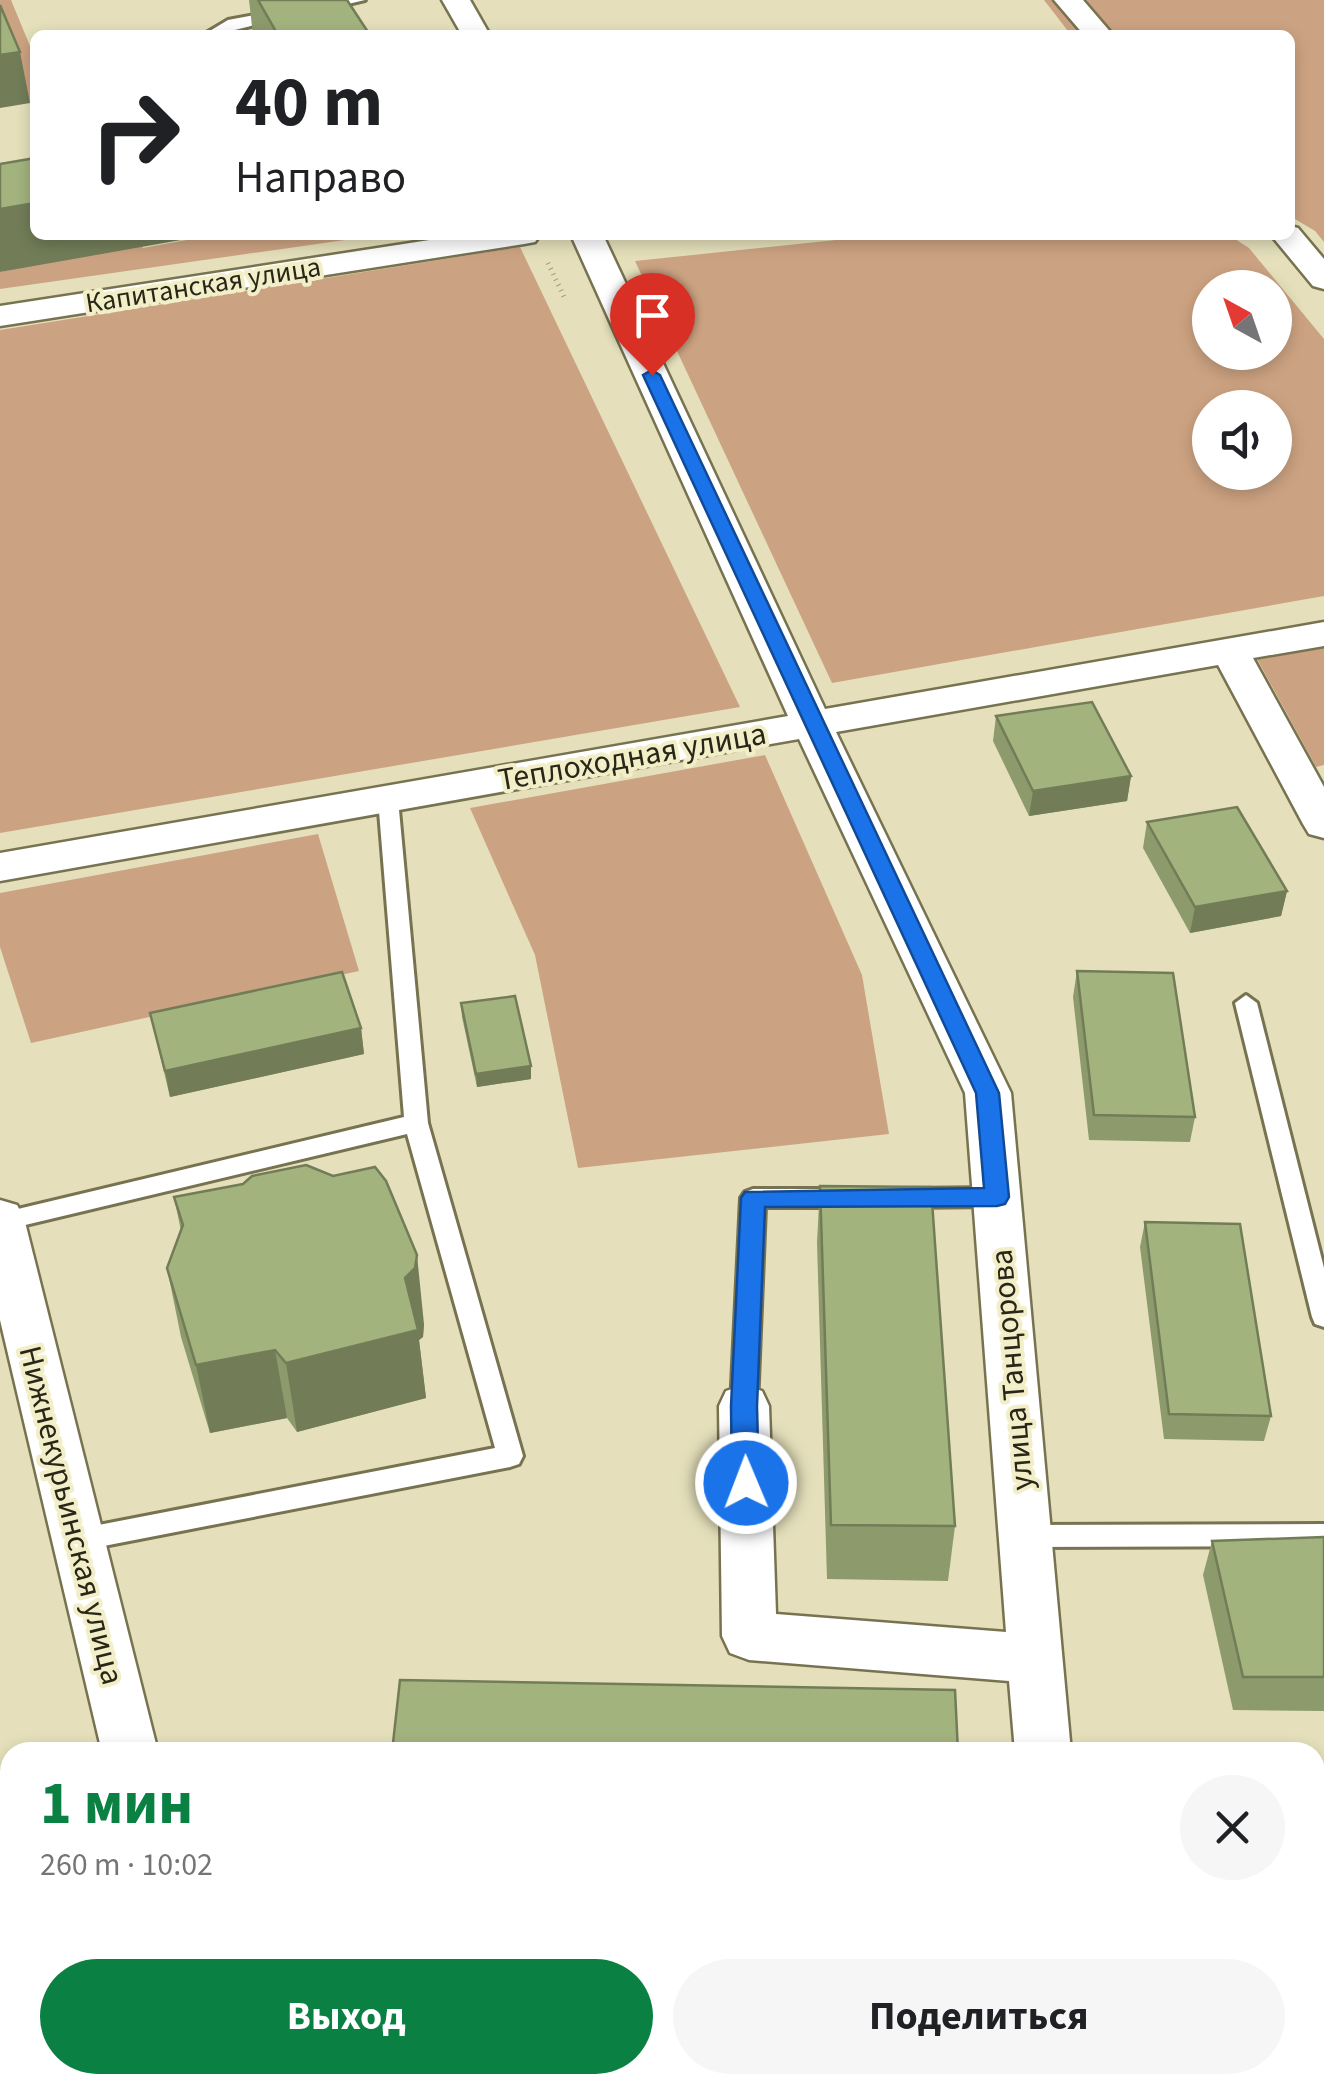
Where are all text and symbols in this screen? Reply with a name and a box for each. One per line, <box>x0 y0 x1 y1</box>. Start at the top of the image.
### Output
text: 40 m <box>235 53 383 153</box>
icon: right <box>70 70 200 200</box>
text: Направо <box>235 146 406 210</box>
street label: Капитанская улица <box>83 247 324 323</box>
north arrow <box>1192 270 1292 370</box>
map controls <box>1192 270 1292 490</box>
pin <box>610 273 695 376</box>
icon: arrive <box>625 288 680 343</box>
button: sound <box>1192 390 1292 490</box>
street label: Теплоходная улица <box>495 711 770 803</box>
street label: улица Танцорова <box>979 1247 1045 1492</box>
street label: Нижнекурьинская улица <box>7 1341 135 1689</box>
position arrow <box>694 1431 798 1535</box>
text: 1 мин <box>40 1762 193 1847</box>
button: close <box>1180 1775 1285 1880</box>
text: 260 m · 10:02 <box>40 1842 213 1888</box>
button: Выход <box>40 1959 653 2074</box>
button: Поделиться <box>673 1959 1285 2074</box>

